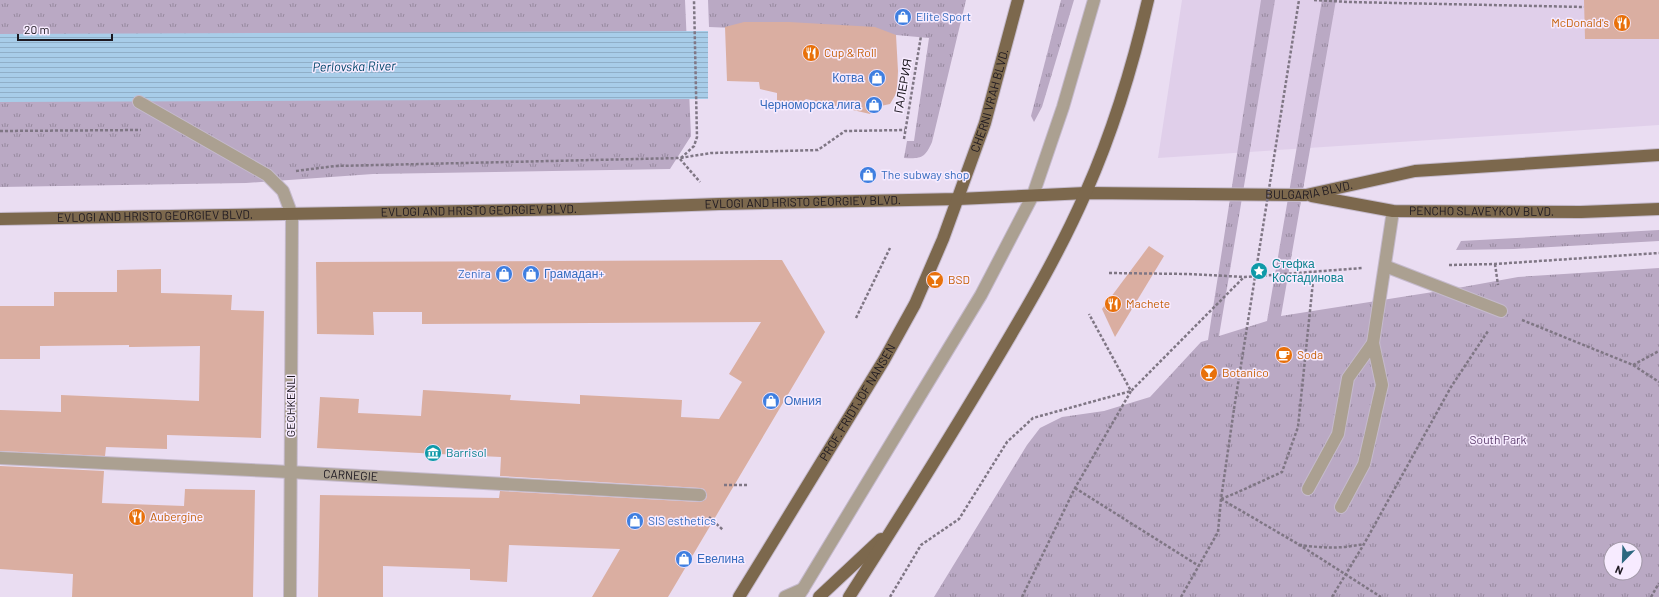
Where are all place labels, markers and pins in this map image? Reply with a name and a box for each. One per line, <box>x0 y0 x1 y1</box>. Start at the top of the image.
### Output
shop icon: Elite Sport <box>893 7 913 27</box>
place label: Elite Sport <box>916 9 971 23</box>
restaurant icon: McDonald's <box>1612 13 1632 33</box>
place label: McDonald's <box>1551 15 1609 29</box>
restaurant icon: Cup & Roll <box>801 43 821 63</box>
place label: Cup & Roll <box>824 45 876 59</box>
shop icon: Котва <box>867 68 887 88</box>
place label: Котва <box>832 70 864 84</box>
shop icon: Черноморска лига <box>864 95 884 115</box>
place label: Черноморска лига <box>760 97 861 112</box>
shop icon: The subway shop <box>858 165 878 185</box>
place label: The subway shop <box>881 167 970 181</box>
place label: Стефка Костадинова <box>1272 256 1344 285</box>
place icon: Стефка Костадинова <box>1249 261 1269 281</box>
shop icon: Zenira <box>494 264 514 284</box>
shop icon: Грамадан+ <box>521 264 541 284</box>
place label: Zenira <box>458 266 491 280</box>
place label: Грамадан+ <box>544 266 604 281</box>
bar icon: BSD <box>925 270 945 290</box>
place label: BSD <box>948 272 970 286</box>
restaurant icon: Machete <box>1103 294 1123 314</box>
place label: Machete <box>1126 296 1170 310</box>
cafe icon: Soda <box>1274 345 1294 365</box>
place label: Soda <box>1297 347 1323 361</box>
bar icon: Botanico <box>1199 363 1219 383</box>
place label: Botanico <box>1222 365 1269 379</box>
shop icon: Омния <box>761 391 781 411</box>
place label: Омния <box>784 393 821 407</box>
museum icon: Barrisol <box>423 443 443 463</box>
place label: Barrisol <box>446 445 486 459</box>
restaurant icon: Aubergine <box>127 507 147 527</box>
place label: Aubergine <box>150 509 203 523</box>
shop icon: SIS esthetics <box>625 511 645 531</box>
place label: SIS esthetics <box>648 513 716 527</box>
shop icon: Евелина <box>674 549 694 569</box>
place label: Евелина <box>697 551 745 565</box>

